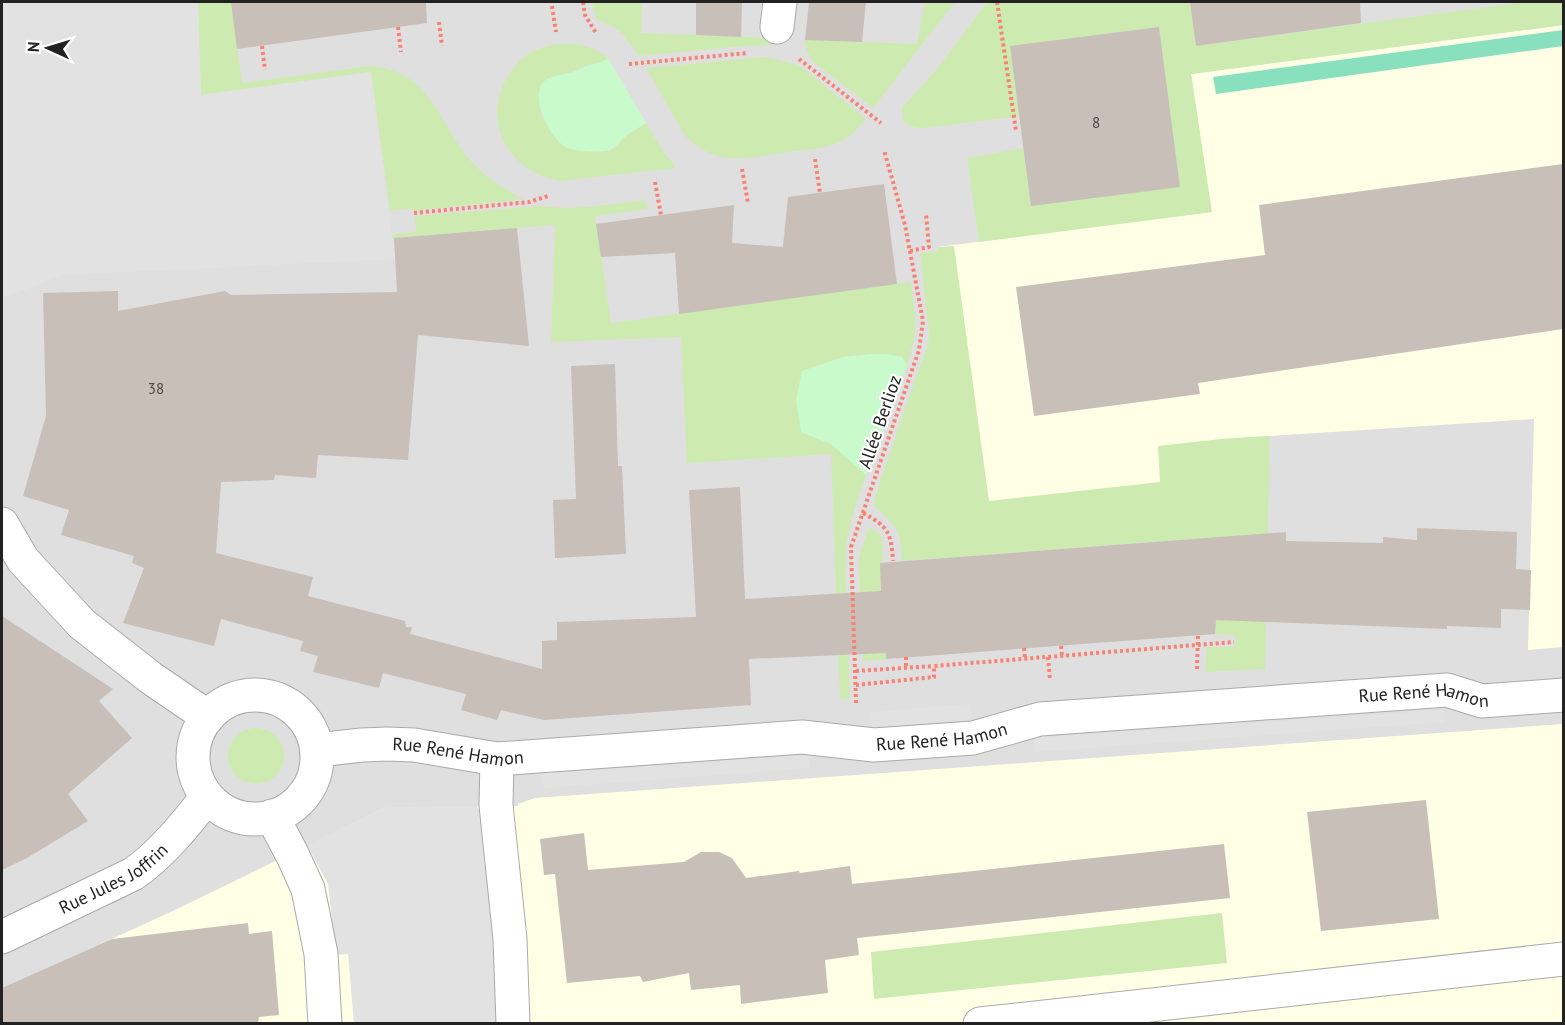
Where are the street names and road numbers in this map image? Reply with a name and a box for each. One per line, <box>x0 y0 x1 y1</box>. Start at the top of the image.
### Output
street label: Allée Berlioz <box>853 372 906 472</box>
street label: Rue René Hamon <box>1358 678 1490 712</box>
street label: Rue René Hamon <box>875 717 1010 756</box>
street label: Rue René Hamon <box>392 732 524 771</box>
street label: Rue Jules Joffrin <box>55 838 173 919</box>

